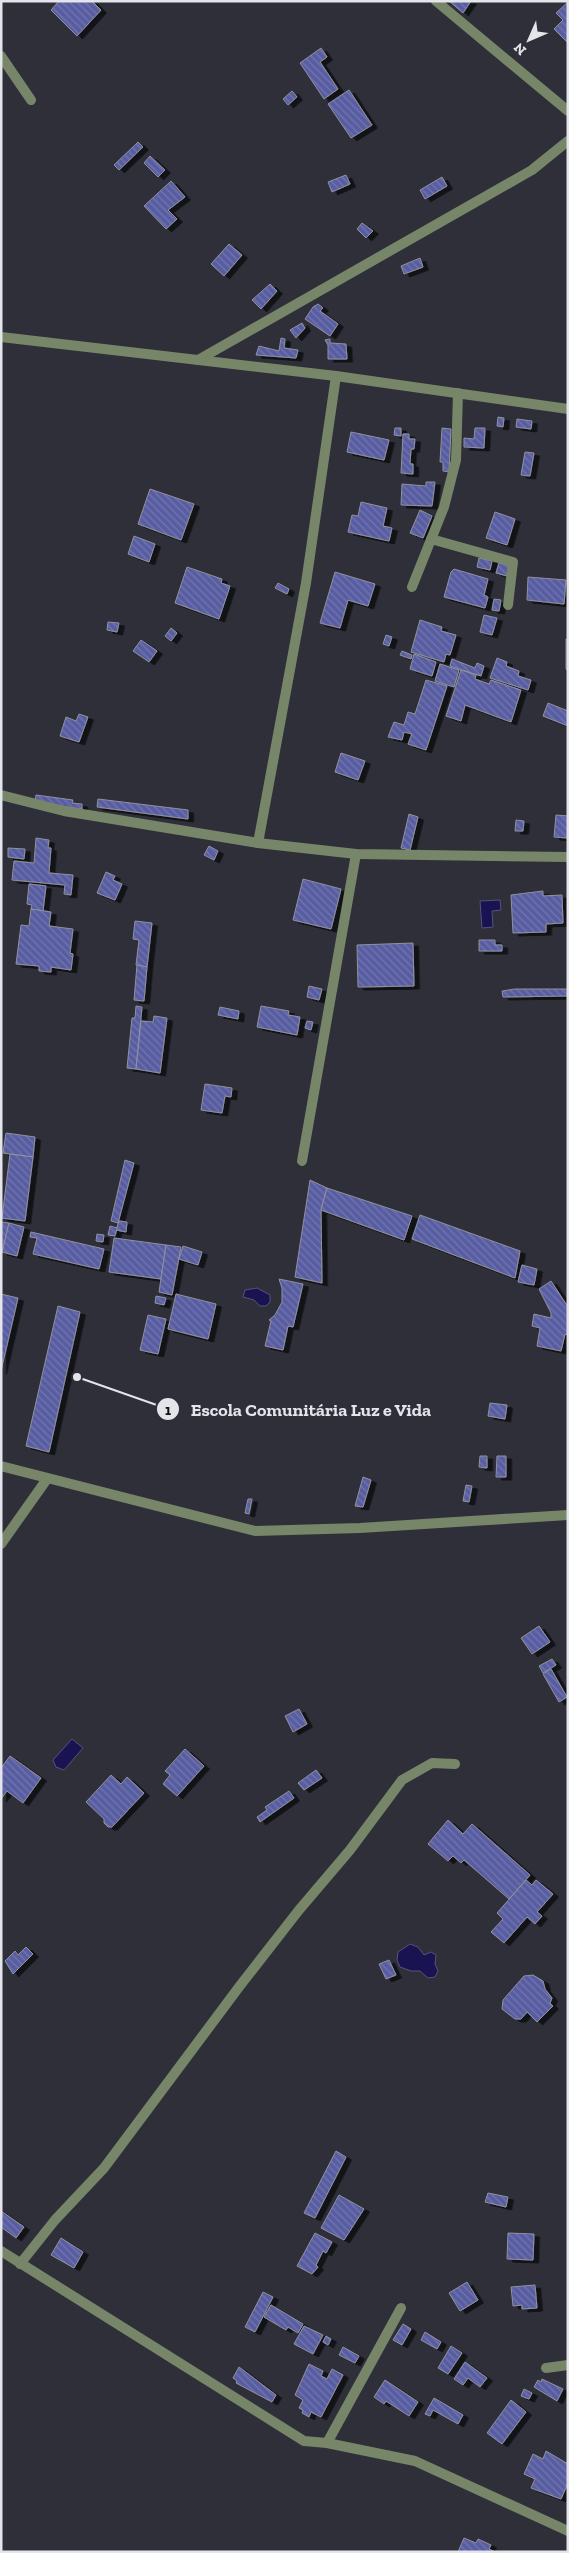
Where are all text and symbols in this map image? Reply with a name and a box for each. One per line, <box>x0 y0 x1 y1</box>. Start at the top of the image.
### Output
north arrow <box>504 15 554 65</box>
text: N <box>510 39 530 59</box>
callout: Escola Comunitária Luz e Vida <box>155 1393 441 1426</box>
text: Escola Comunitária Luz e Vida <box>191 1399 431 1421</box>
text: 1 <box>165 1401 171 1419</box>

